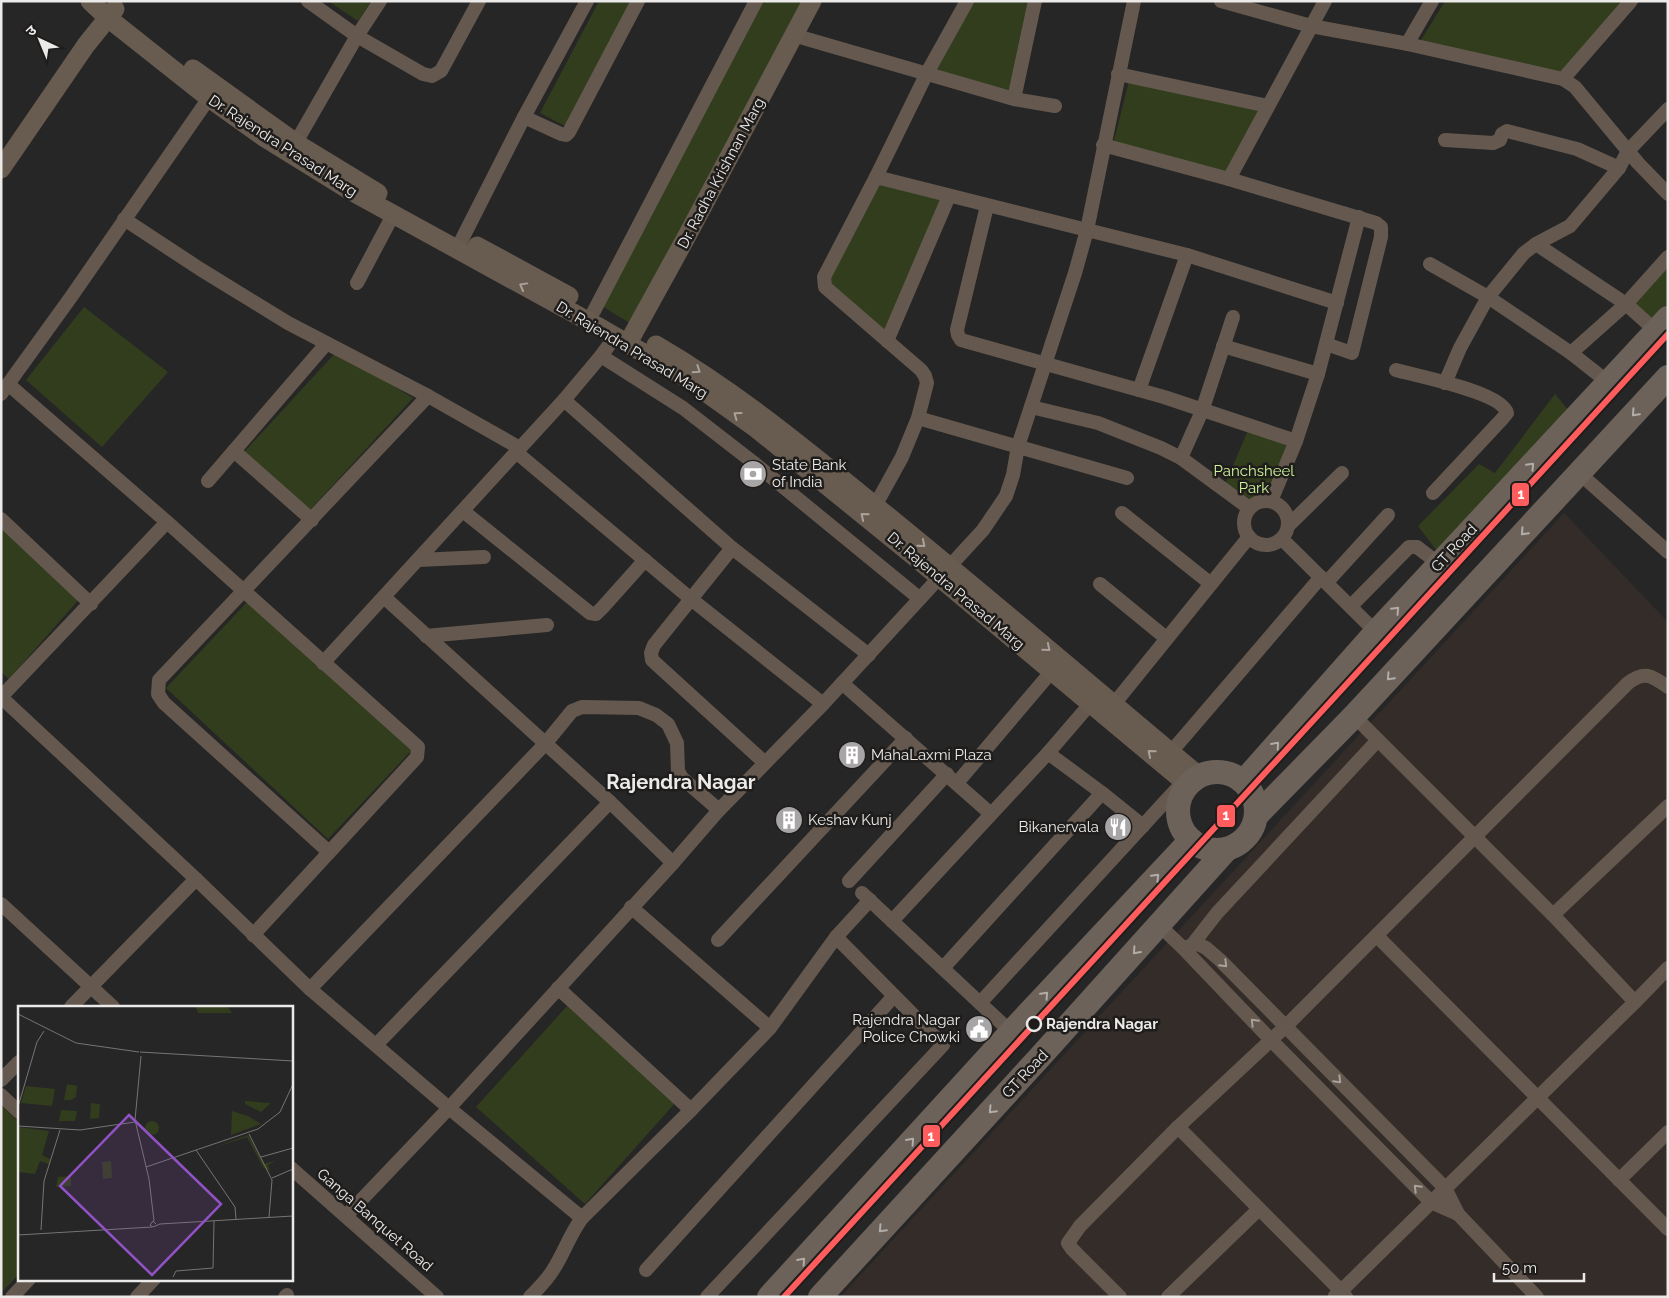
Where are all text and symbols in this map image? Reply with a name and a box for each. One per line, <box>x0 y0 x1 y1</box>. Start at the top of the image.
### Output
north arrow <box>15 15 65 65</box>
text: उ <box>22 21 40 39</box>
street label: Dr. Rajendra Prasad Marg <box>205 91 361 201</box>
street label: Dr. Radha Krishnan Marg <box>674 94 768 252</box>
one-way arrow <box>519 282 528 292</box>
street label: Dr. Rajendra Prasad Marg <box>553 298 711 402</box>
one-way arrow <box>691 364 701 373</box>
one-way arrow <box>1632 407 1641 416</box>
one-way arrow <box>733 412 742 421</box>
place label: State Bank of India <box>772 456 847 491</box>
bank icon: State Bank of India <box>738 459 768 489</box>
park label: Panchsheel Park <box>1214 462 1295 497</box>
one-way arrow <box>1525 463 1534 472</box>
line badge: 1 <box>1511 482 1530 507</box>
text: 1 <box>1518 486 1525 502</box>
one-way arrow <box>861 513 870 521</box>
street label: GT Road <box>1427 520 1481 576</box>
one-way arrow <box>1521 527 1530 536</box>
street label: Dr. Rajendra Prasad Marg <box>884 528 1028 654</box>
one-way arrow <box>916 538 925 547</box>
one-way arrow <box>1390 607 1399 616</box>
one-way arrow <box>1041 642 1050 651</box>
one-way arrow <box>1387 671 1396 680</box>
building icon: MahaLaxmi Plaza <box>837 740 867 770</box>
one-way arrow <box>1270 741 1279 750</box>
place label: MahaLaxmi Plaza <box>871 746 992 764</box>
one-way arrow <box>1148 750 1157 759</box>
district label: Rajendra Nagar <box>606 770 756 794</box>
line badge: 1 <box>1216 804 1236 828</box>
building icon: Keshav Kunj <box>774 805 804 835</box>
text: 1 <box>1223 807 1230 823</box>
place label: Keshav Kunj <box>808 811 892 829</box>
restaurant icon: Bikanervala <box>1103 812 1133 842</box>
place label: Bikanervala <box>1019 818 1099 836</box>
one-way arrow <box>1150 873 1159 882</box>
one-way arrow <box>1133 945 1142 954</box>
one-way arrow <box>1218 958 1227 967</box>
one-way arrow <box>1039 992 1048 1001</box>
inset map <box>18 1006 292 1280</box>
place label: Rajendra Nagar Police Chowki <box>852 1011 961 1046</box>
public building icon: Rajendra Nagar Police Chowki <box>964 1014 994 1044</box>
place label: Rajendra Nagar <box>1046 1015 1158 1033</box>
marker: Rajendra Nagar <box>1026 1016 1042 1032</box>
one-way arrow <box>1251 1019 1260 1028</box>
street label: GT Road <box>998 1046 1052 1102</box>
one-way arrow <box>1332 1074 1341 1083</box>
one-way arrow <box>989 1104 998 1113</box>
line badge: 1 <box>922 1124 941 1148</box>
text: 1 <box>928 1128 935 1144</box>
one-way arrow <box>906 1137 915 1146</box>
street label: Ganga Banquet Road <box>313 1165 437 1275</box>
one-way arrow <box>1414 1185 1423 1194</box>
one-way arrow <box>879 1224 888 1233</box>
scale bar <box>1494 1250 1584 1282</box>
one-way arrow <box>796 1257 805 1266</box>
text: 50 m <box>1502 1259 1537 1277</box>

